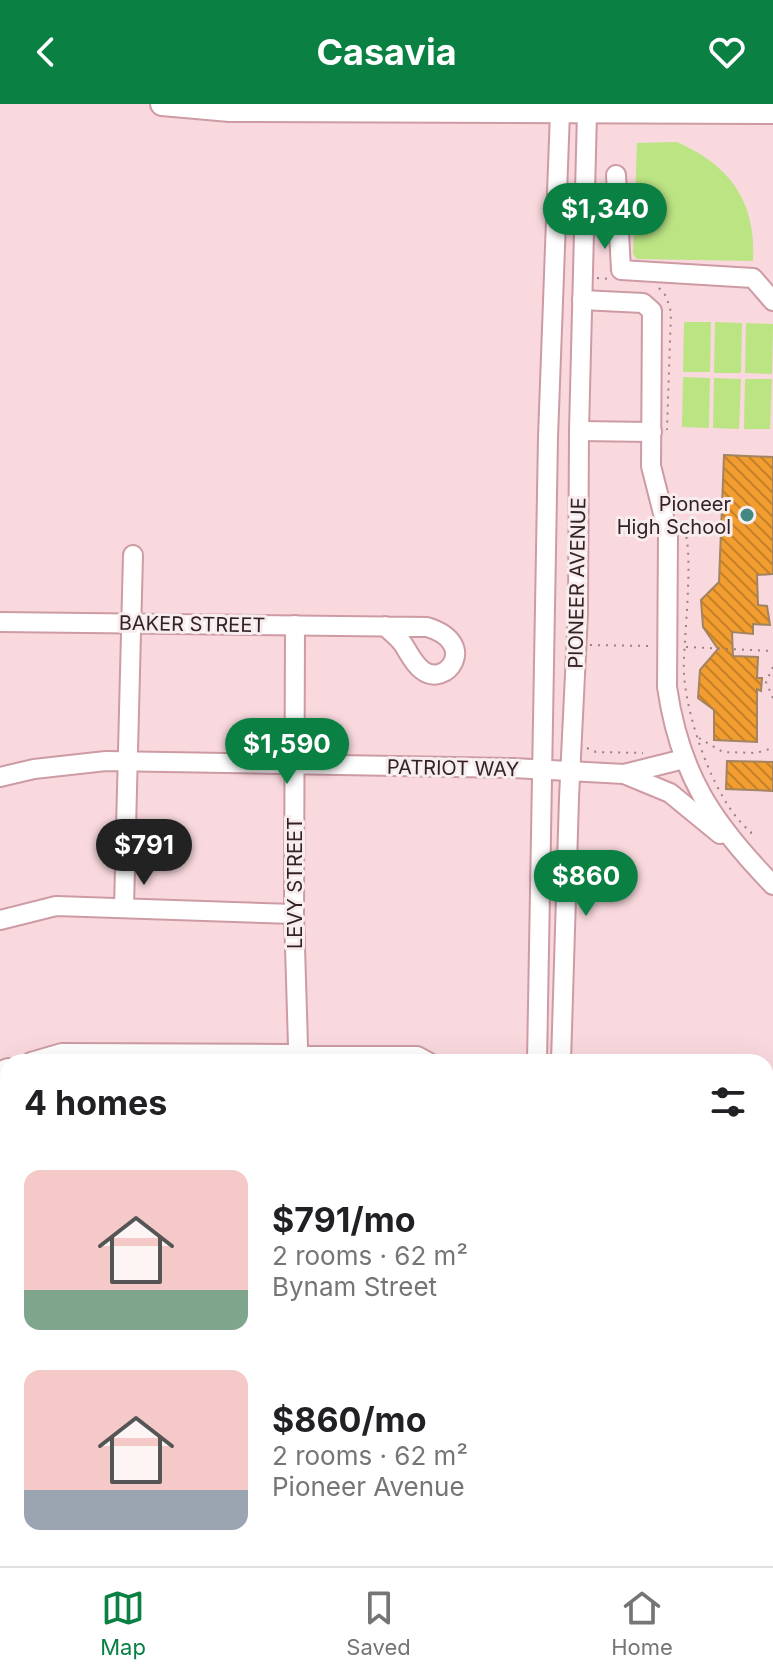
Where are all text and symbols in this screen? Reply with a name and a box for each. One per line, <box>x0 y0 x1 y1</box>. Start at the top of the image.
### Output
icon: back <box>24 30 68 74</box>
text: Casavia <box>316 30 457 74</box>
icon: heart <box>705 30 749 74</box>
pin: $1,340 <box>540 183 670 251</box>
text: $1,340 <box>561 193 649 224</box>
place label: Pioneer High School <box>617 492 731 539</box>
street label: PIONEER AVENUE <box>564 497 590 669</box>
marker: Pioneer High School <box>738 506 756 524</box>
street label: BAKER STREET <box>119 611 265 637</box>
pin: $1,590 <box>222 718 352 786</box>
text: $1,590 <box>243 728 331 759</box>
street label: PATRIOT WAY <box>387 755 520 781</box>
street label: LEVY STREET <box>283 817 307 949</box>
pin: $791 <box>97 819 191 887</box>
text: $791 <box>114 829 174 860</box>
pin: $860 <box>539 850 633 918</box>
text: $860 <box>552 860 620 891</box>
icon: filters <box>706 1080 750 1124</box>
text: 4 homes <box>24 1082 167 1123</box>
text: $791/mo <box>272 1199 416 1240</box>
icon: home <box>88 1202 184 1298</box>
text: 2 rooms · 62 m² <box>272 1240 468 1271</box>
text: Bynam Street <box>272 1271 437 1302</box>
text: $860/mo <box>272 1399 426 1440</box>
icon: home <box>88 1402 184 1498</box>
text: 2 rooms · 62 m² <box>272 1440 468 1471</box>
text: Pioneer Avenue <box>272 1471 465 1502</box>
tab: Map <box>100 1586 146 1660</box>
tab: Saved <box>346 1586 411 1660</box>
tab: Home <box>611 1586 673 1660</box>

